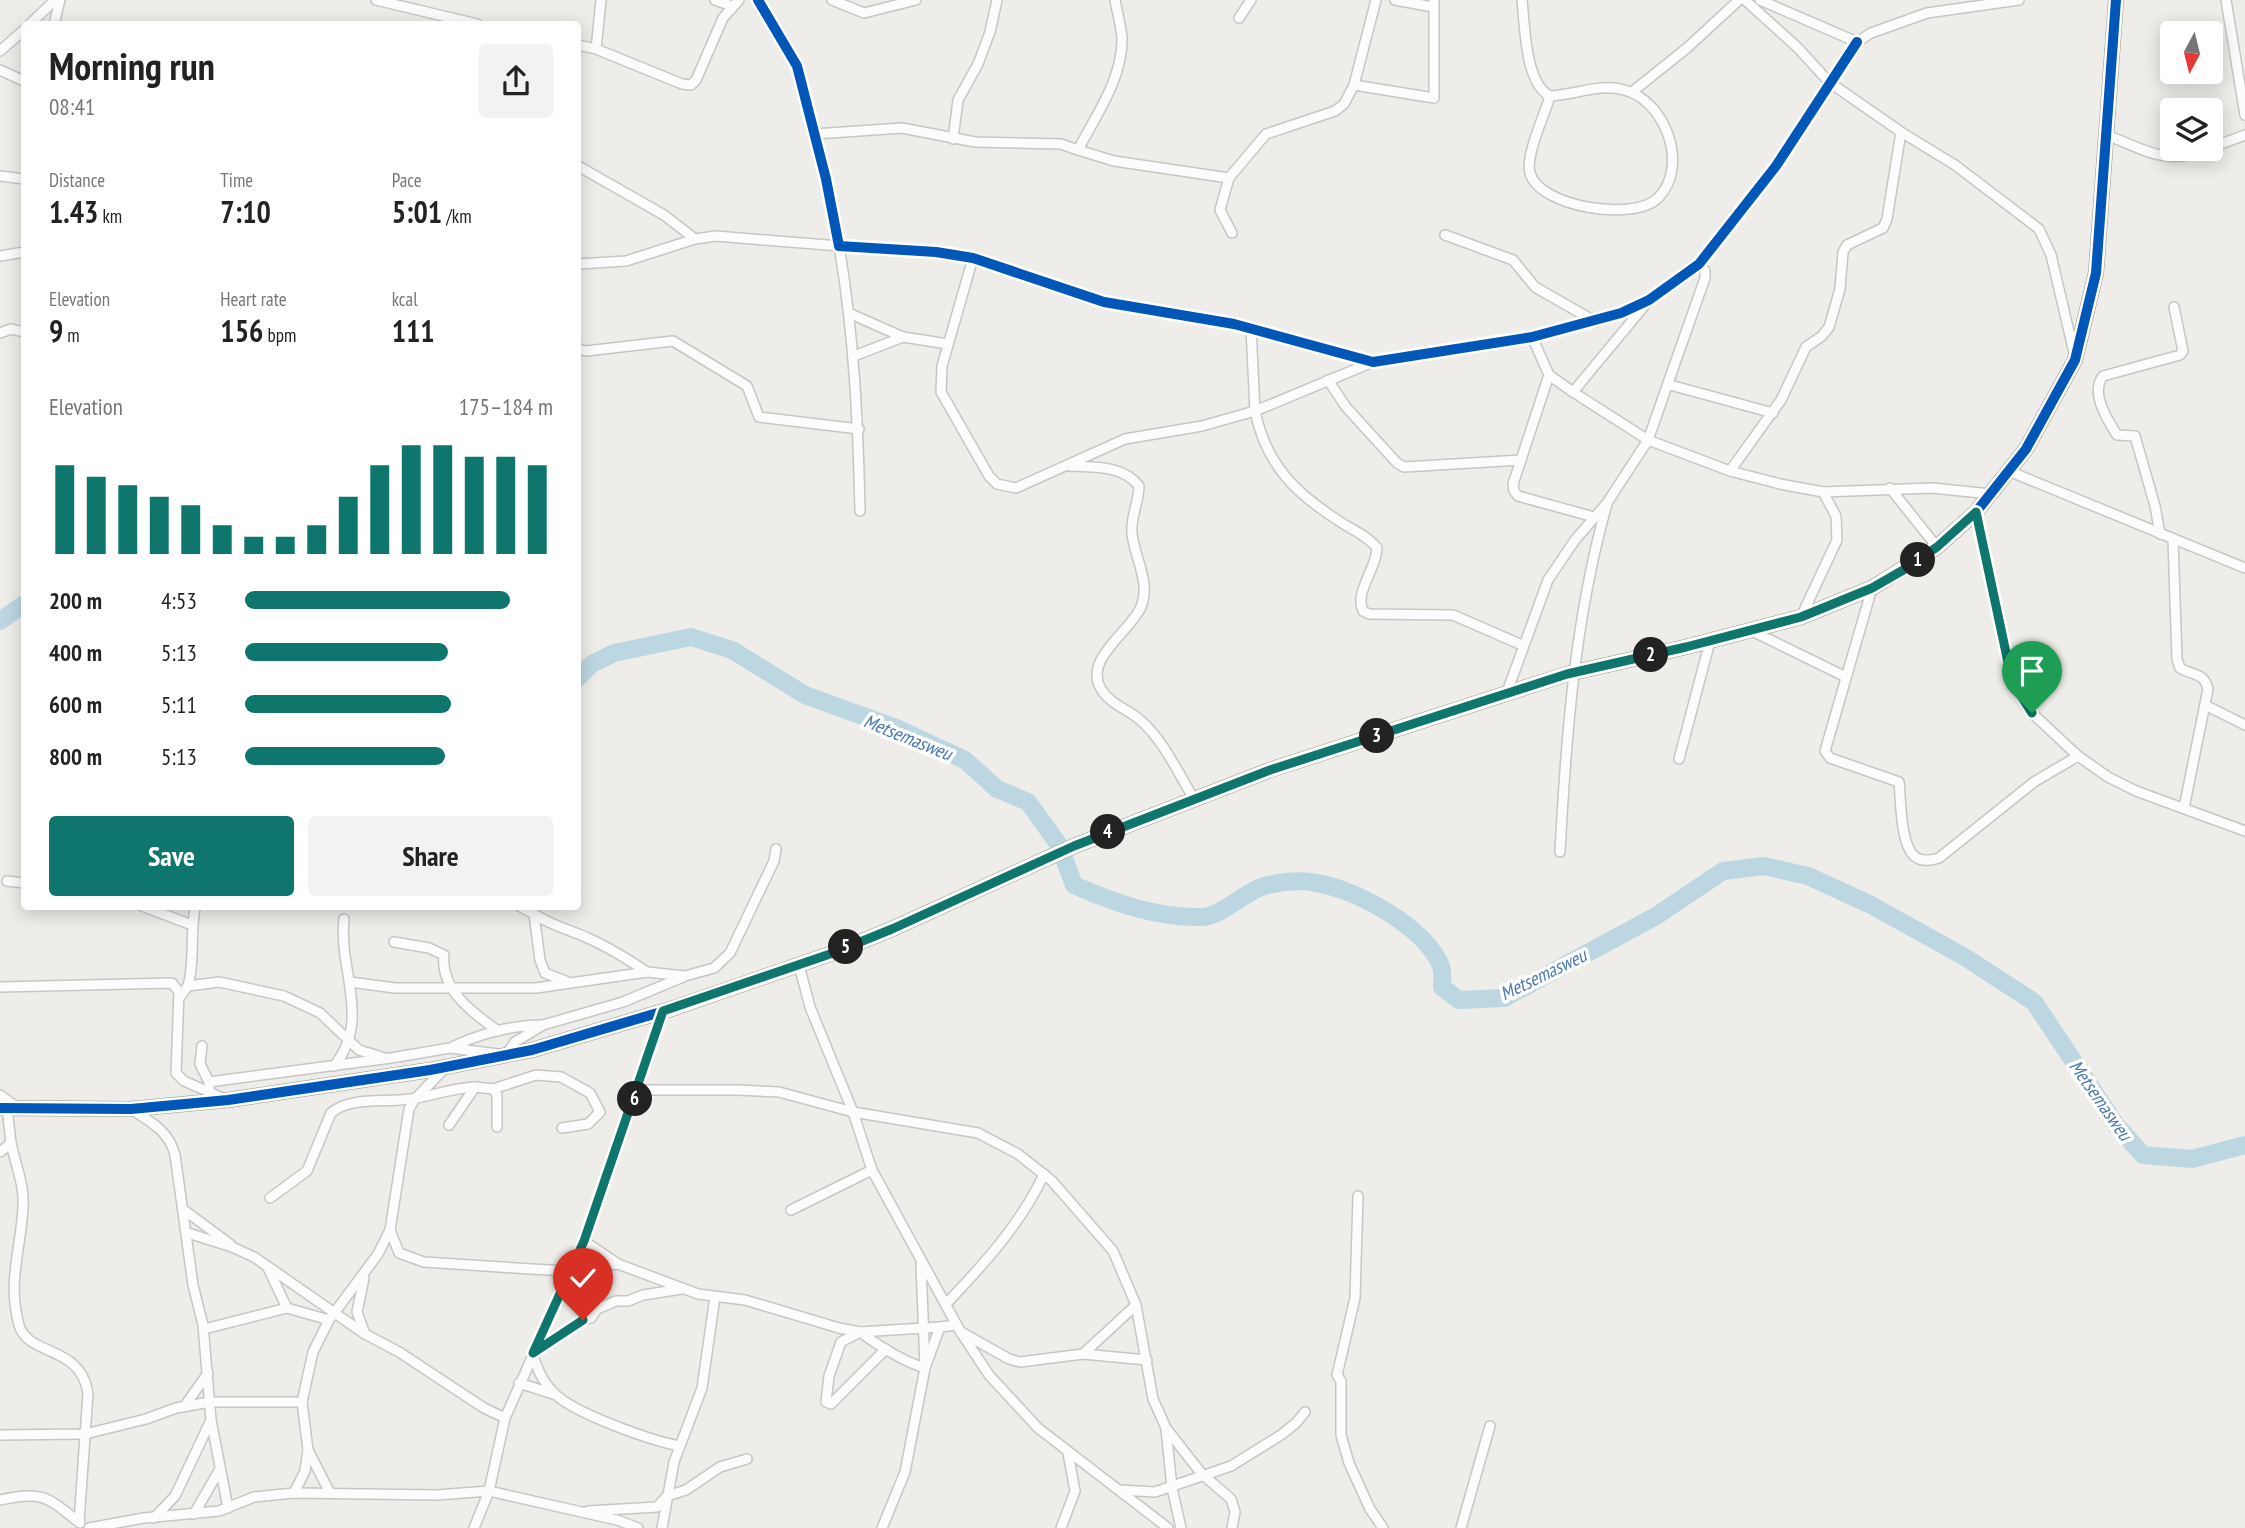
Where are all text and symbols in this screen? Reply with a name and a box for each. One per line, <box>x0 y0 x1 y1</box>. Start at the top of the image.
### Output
north arrow <box>2160 21 2222 84</box>
map controls <box>2160 21 2223 161</box>
text: Morning run <box>49 41 215 90</box>
button: share <box>479 44 553 118</box>
text: 08:41 <box>49 92 95 121</box>
button: layers <box>2160 98 2223 161</box>
text: Distance <box>49 168 105 192</box>
text: Time <box>220 168 253 192</box>
text: Pace <box>392 168 422 192</box>
text: 1.43 <box>49 192 98 231</box>
text: 7:10 <box>220 192 271 231</box>
text: 5:01 <box>392 192 442 231</box>
text: km <box>98 204 122 228</box>
text: /km <box>442 204 472 228</box>
text: Elevation <box>49 287 110 311</box>
text: Heart rate <box>220 287 287 311</box>
text: kcal <box>392 287 418 311</box>
text: 9 <box>49 311 63 350</box>
text: 156 <box>220 311 263 350</box>
text: 111 <box>392 311 435 350</box>
text: m <box>63 323 80 347</box>
text: bpm <box>263 323 296 347</box>
text: Elevation <box>49 392 123 421</box>
text: 175–184 m <box>459 392 553 421</box>
pin: 1 <box>1900 542 1936 578</box>
text: 1 <box>1913 547 1922 571</box>
text: 200 m <box>49 586 102 615</box>
text: 4:53 <box>161 586 197 615</box>
text: 400 m <box>49 638 102 667</box>
text: 5:13 <box>161 638 197 667</box>
pin: 2 <box>1634 638 1668 672</box>
pin <box>2002 641 2062 713</box>
text: 2 <box>1646 642 1655 666</box>
icon: arrive <box>2013 652 2051 690</box>
text: 600 m <box>49 690 102 719</box>
text: 5:11 <box>161 690 197 719</box>
water label: Metsemasweu <box>860 708 957 766</box>
pin: 3 <box>1360 718 1394 754</box>
text: 3 <box>1372 723 1381 747</box>
text: 800 m <box>49 742 102 771</box>
text: 5:13 <box>161 742 197 771</box>
pin: 4 <box>1090 814 1126 850</box>
button: Save <box>49 816 294 896</box>
button: Share <box>308 816 553 896</box>
text: 4 <box>1103 819 1112 843</box>
pin: 5 <box>828 930 864 964</box>
text: 5 <box>841 934 850 958</box>
water label: Metsemasweu <box>1496 942 1592 1005</box>
water label: Metsemasweu <box>2065 1055 2138 1146</box>
pin: 6 <box>618 1082 652 1116</box>
text: 6 <box>630 1086 639 1110</box>
pin <box>553 1248 613 1320</box>
icon: check <box>564 1259 602 1297</box>

